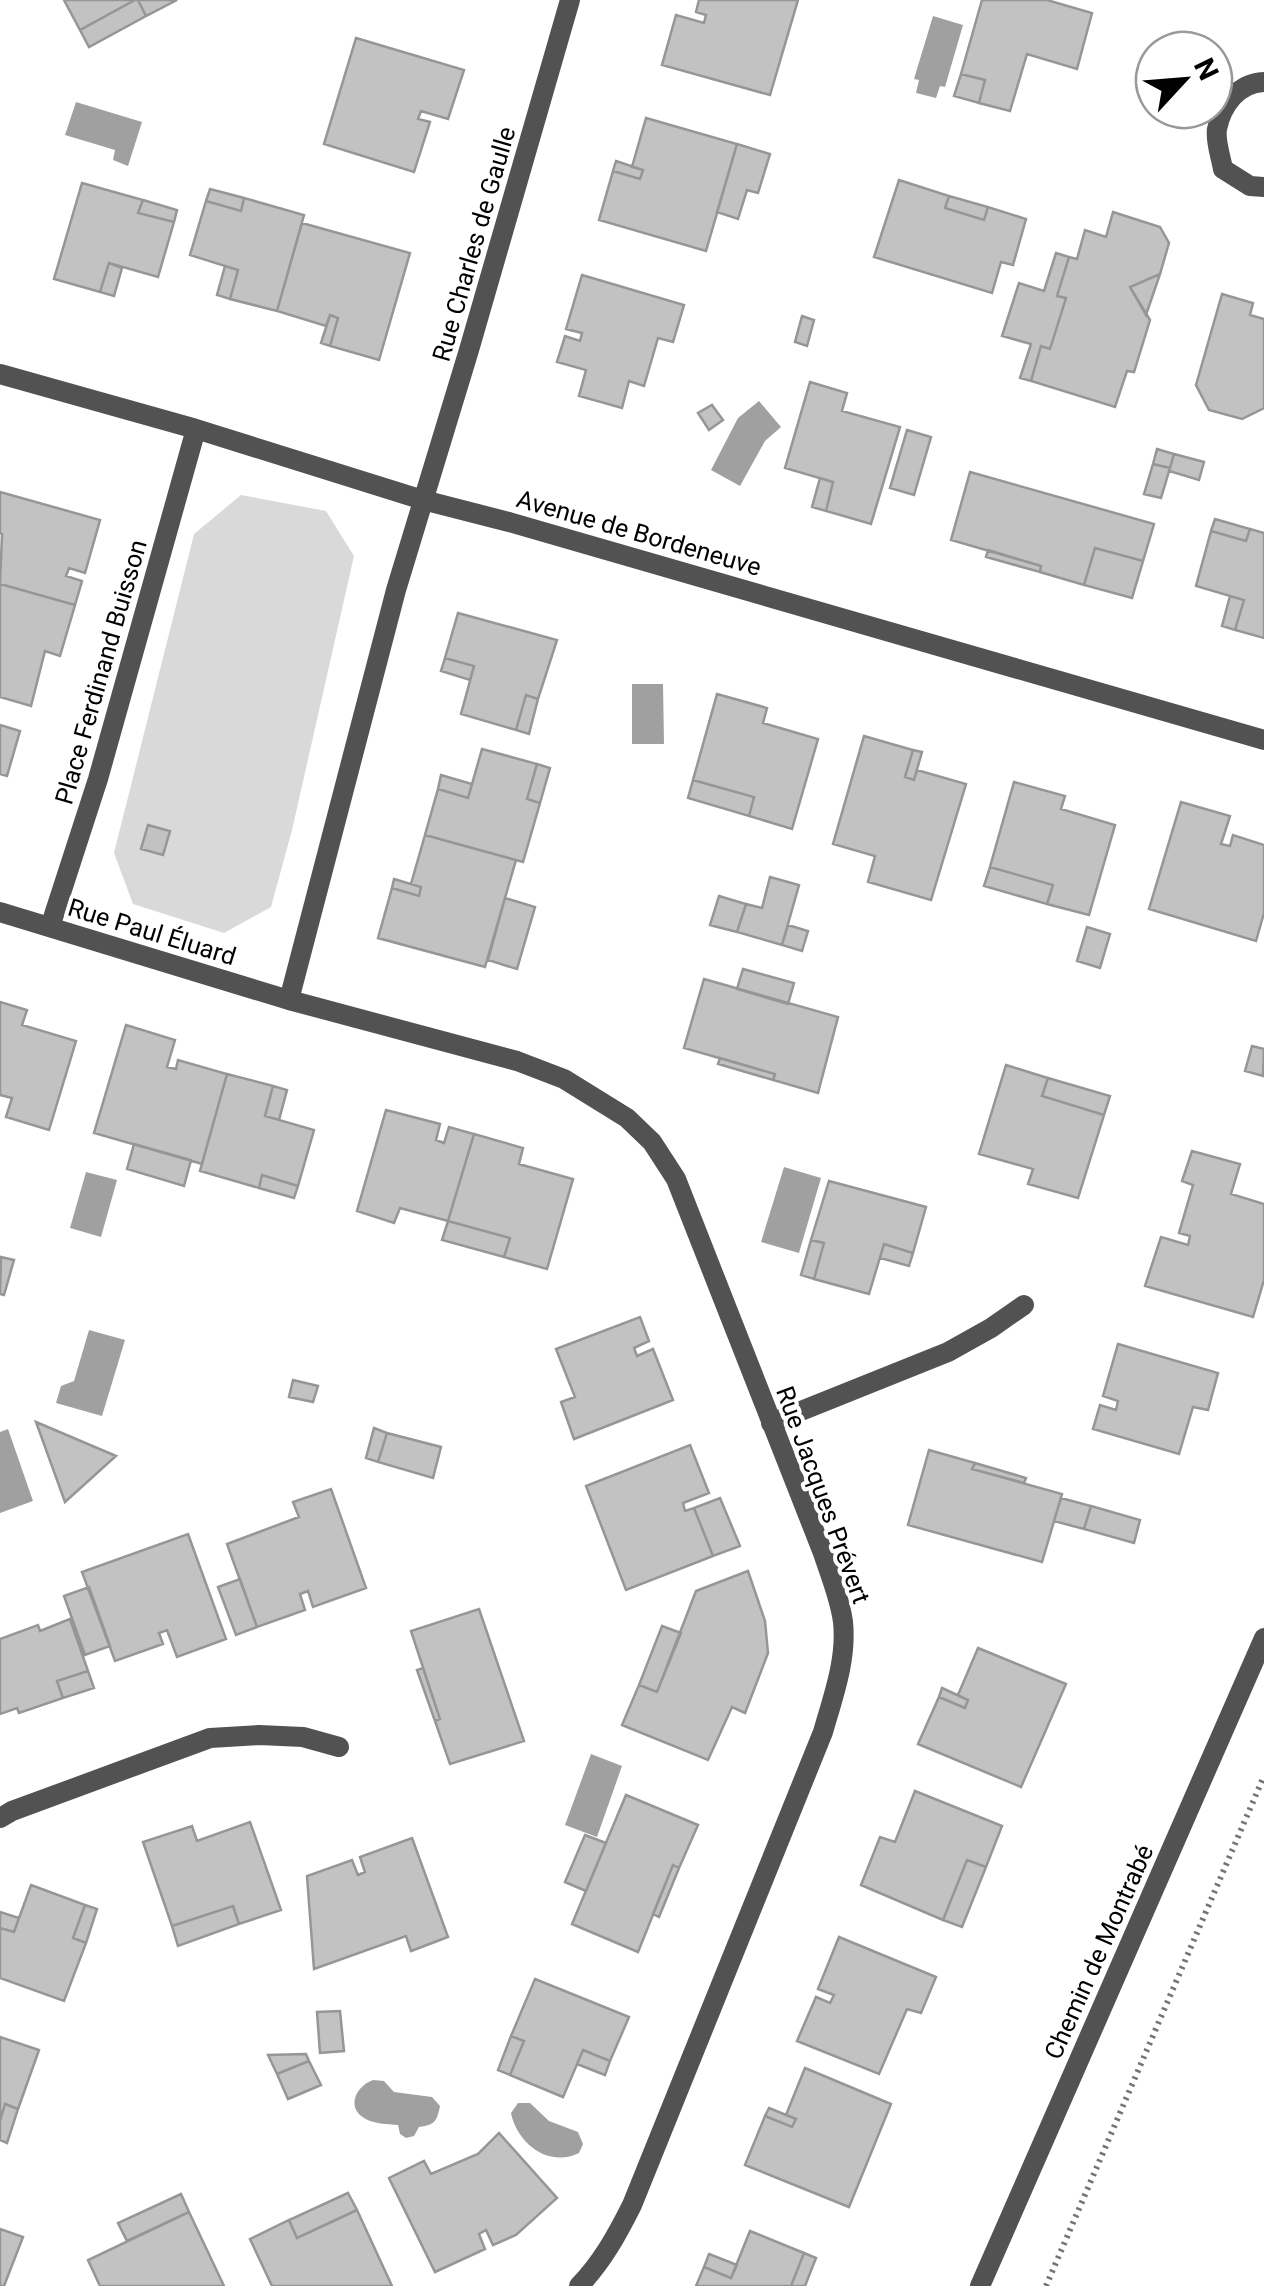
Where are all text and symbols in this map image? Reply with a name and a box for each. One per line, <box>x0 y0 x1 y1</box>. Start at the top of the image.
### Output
north arrow <box>1134 30 1234 130</box>
text: N <box>1187 53 1225 85</box>
street label: Rue Charles de Gaulle <box>427 123 521 365</box>
street label: Avenue de Bordeneuve <box>513 484 765 582</box>
street label: Place Ferdinand Buisson <box>49 536 153 808</box>
street label: Rue Paul Éluard <box>65 892 240 971</box>
street label: Rue Jacques Prévert <box>770 1382 876 1608</box>
street label: Chemin de Montrabé <box>1039 1840 1159 2064</box>

